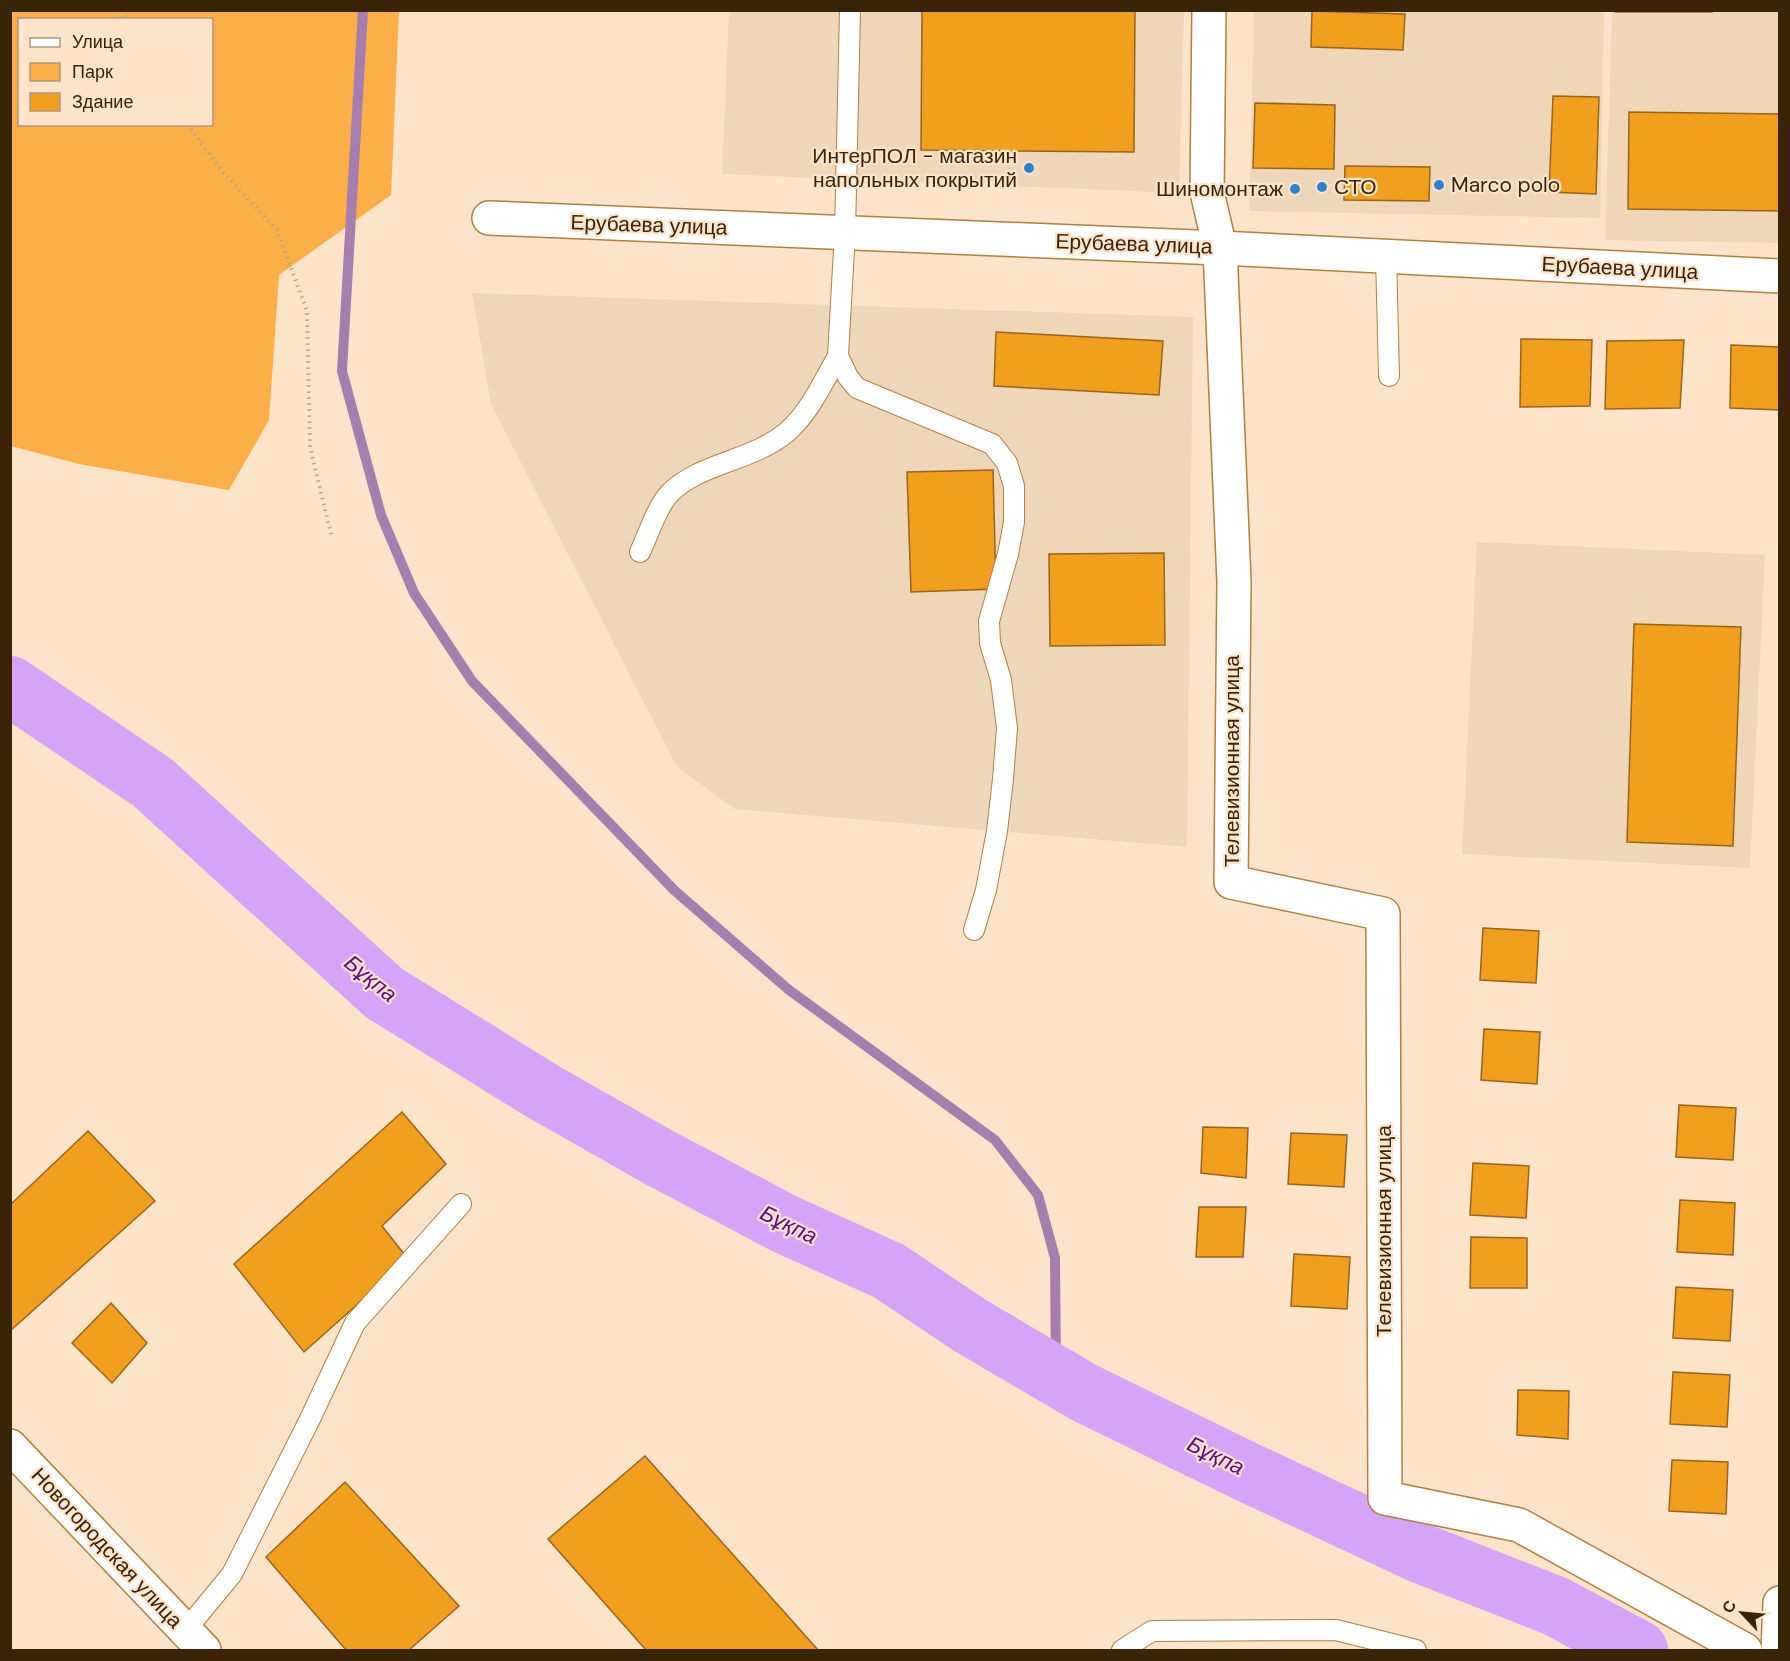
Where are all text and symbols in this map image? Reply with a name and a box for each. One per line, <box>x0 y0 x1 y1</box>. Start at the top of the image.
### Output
legend <box>18 18 213 126</box>
text: Улица <box>72 30 124 54</box>
text: Парк <box>72 60 113 84</box>
text: Здание <box>72 90 133 114</box>
place label: ИнтерПОЛ - магазин напольных покрытий <box>812 142 1017 194</box>
marker: ИнтерПОЛ - магазин напольных покрытий <box>1022 161 1036 175</box>
place label: Marco polo <box>1451 171 1560 199</box>
place label: СТО <box>1334 173 1377 201</box>
place label: Шиномонтаж <box>1156 175 1283 203</box>
marker: Marco polo <box>1432 178 1446 192</box>
marker: СТО <box>1315 180 1329 194</box>
marker: Шиномонтаж <box>1288 182 1302 196</box>
street label: Ерубаева улица <box>570 208 728 242</box>
street label: Ерубаева улица <box>1055 227 1213 261</box>
street label: Ерубаева улица <box>1541 250 1699 286</box>
street label: Телевизионная улица <box>1218 655 1246 867</box>
water label: Бұқпа <box>338 948 403 1009</box>
street label: Телевизионная улица <box>1370 1125 1398 1337</box>
water label: Бұқпа <box>755 1198 822 1251</box>
water label: Бұқпа <box>1182 1429 1249 1482</box>
street label: Новогородская улица <box>25 1462 189 1635</box>
north arrow <box>1712 1583 1772 1643</box>
text: С <box>1717 1596 1741 1616</box>

